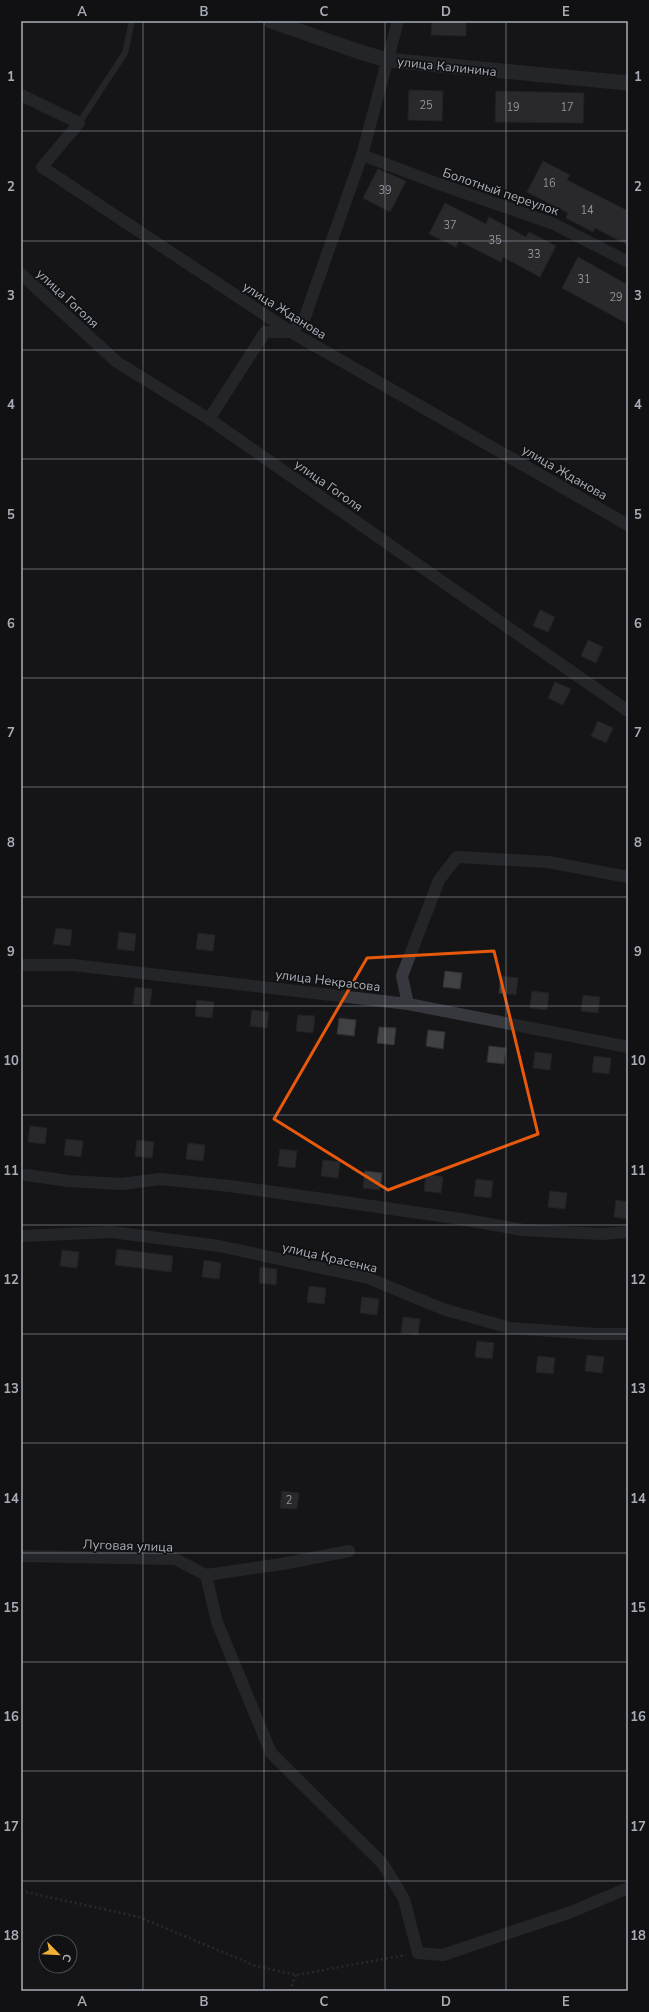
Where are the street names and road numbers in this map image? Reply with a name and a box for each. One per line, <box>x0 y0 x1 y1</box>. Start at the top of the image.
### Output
street label: улица Калинина <box>396 53 497 81</box>
street label: Болотный переулок <box>440 164 561 220</box>
street label: улица Гоголя <box>32 265 103 333</box>
street label: улица Жданова <box>239 278 330 344</box>
street label: улица Жданова <box>518 441 611 505</box>
street label: улица Гоголя <box>291 456 366 516</box>
street label: улица Некрасова <box>274 966 381 996</box>
street label: улица Красенка <box>280 1238 379 1278</box>
street label: Луговая улица <box>83 1535 173 1557</box>

